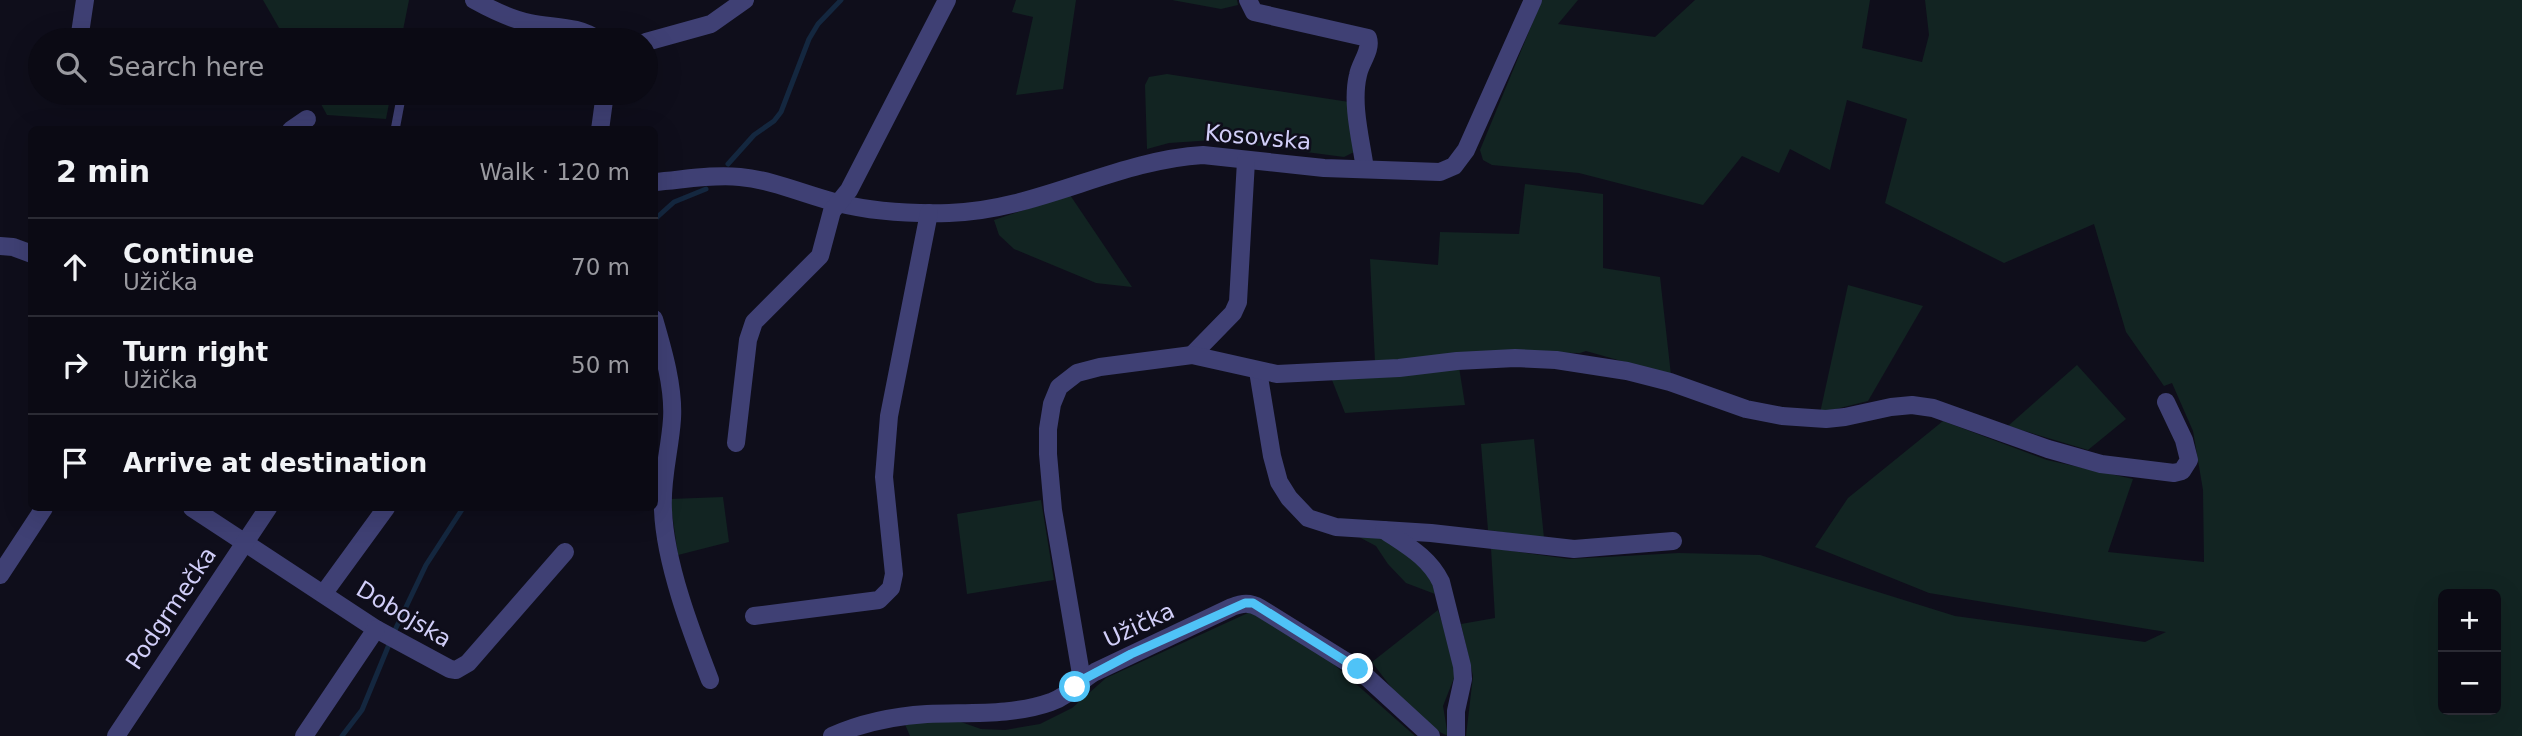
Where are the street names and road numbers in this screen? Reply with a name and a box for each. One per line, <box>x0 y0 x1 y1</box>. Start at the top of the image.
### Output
street label: Kosovska <box>1204 119 1312 155</box>
street label: Podgrmečka <box>121 542 221 674</box>
street label: Dobojska <box>352 576 456 652</box>
street label: Užička <box>1100 597 1178 653</box>

